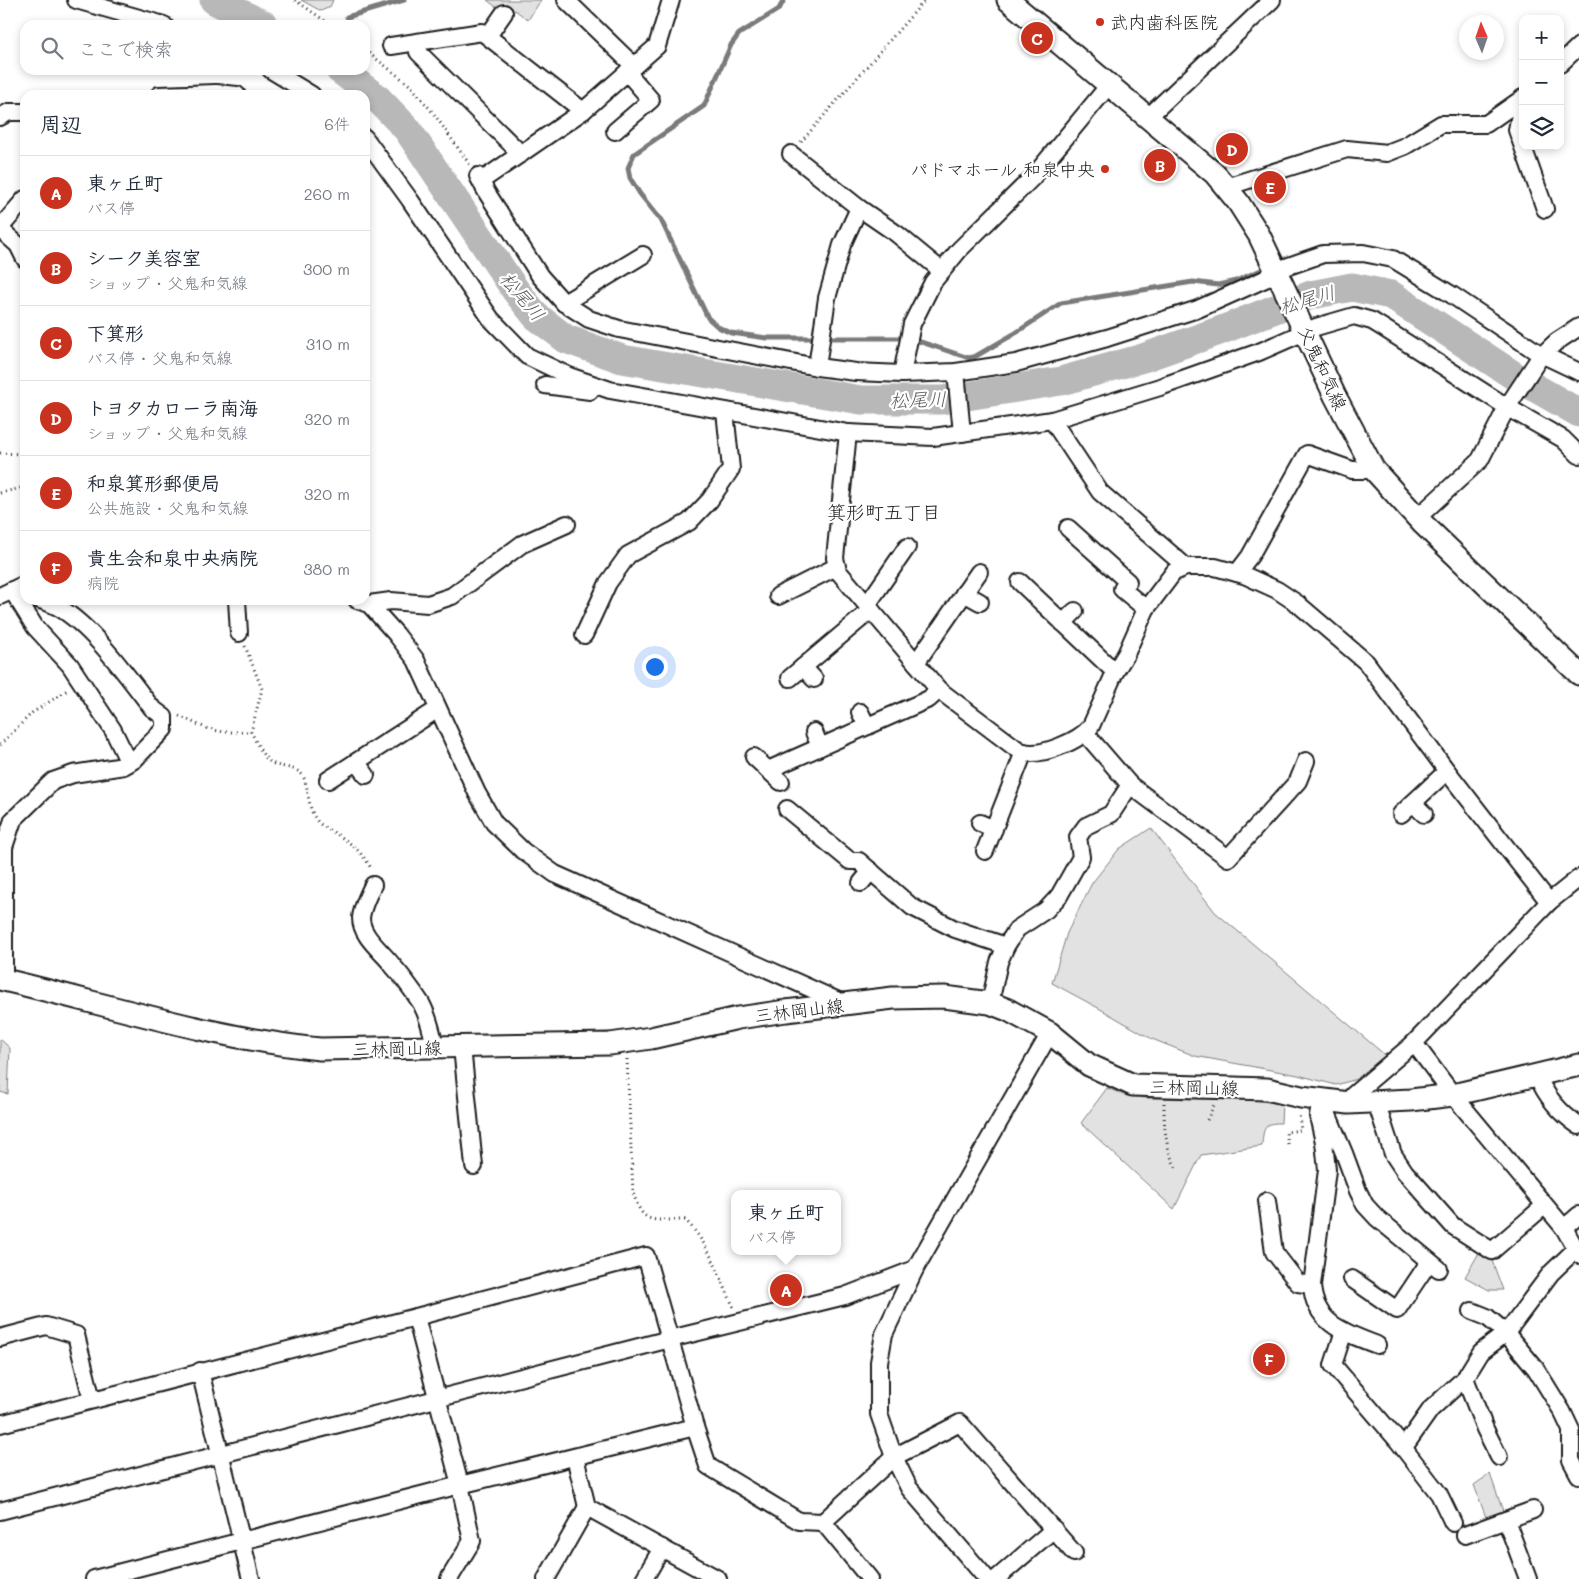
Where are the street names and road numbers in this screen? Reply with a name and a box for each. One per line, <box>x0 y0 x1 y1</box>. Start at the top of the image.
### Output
street label: 父鬼和気線 <box>1293 322 1353 414</box>
street label: 三林岡山線 <box>753 993 845 1027</box>
street label: 三林岡山線 <box>352 1035 442 1061</box>
street label: 三林岡山線 <box>1149 1074 1239 1100</box>

